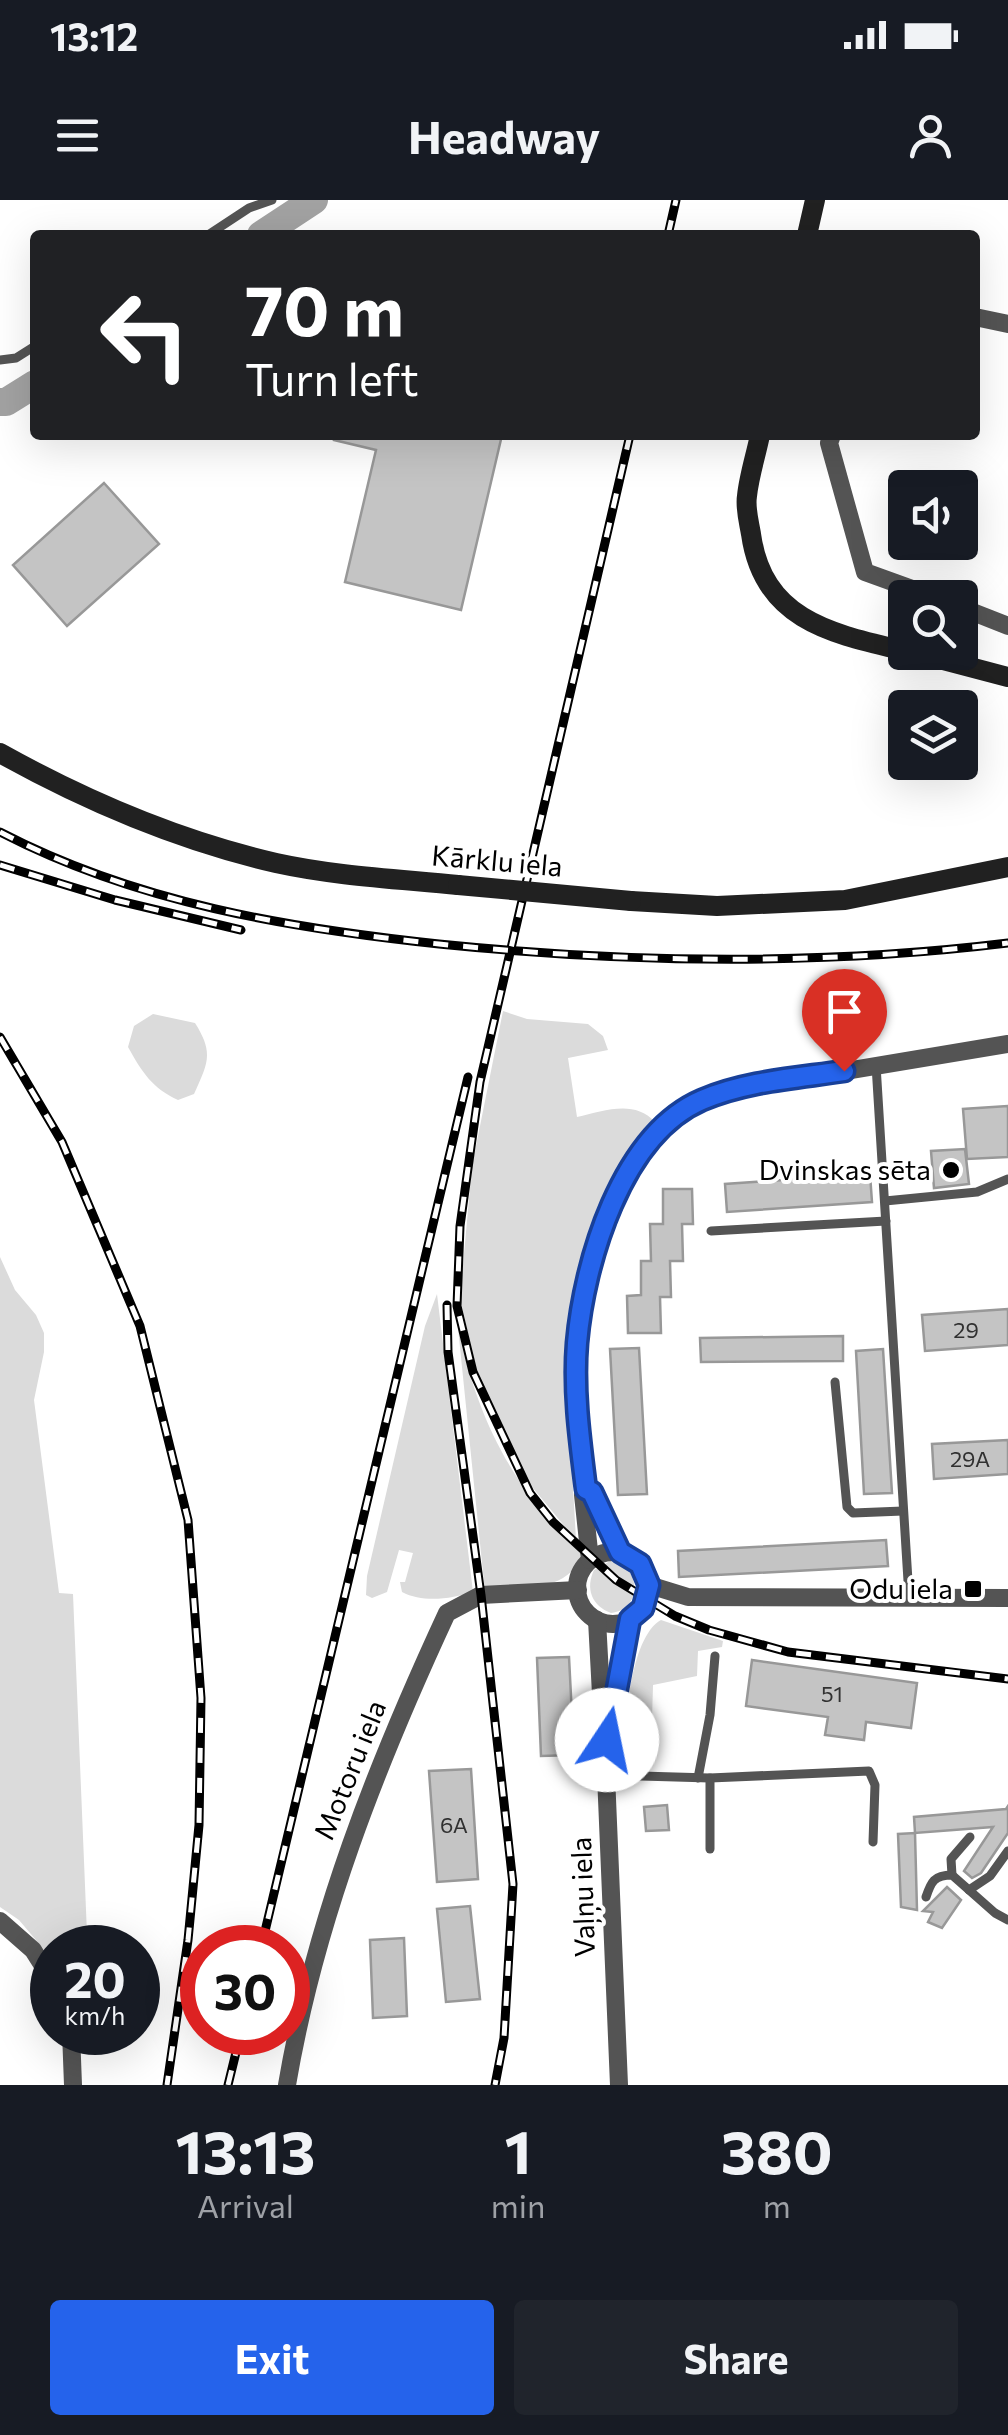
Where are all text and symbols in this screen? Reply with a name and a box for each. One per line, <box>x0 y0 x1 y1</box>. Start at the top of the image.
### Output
text: 13:12 <box>50 12 138 59</box>
icon: menu <box>50 108 105 163</box>
text: Headway <box>408 108 600 163</box>
icon: person <box>903 108 958 163</box>
text: 70 m <box>245 265 404 350</box>
icon: left <box>80 270 210 400</box>
text: Turn left <box>245 350 419 405</box>
map controls <box>888 470 978 780</box>
button: sound <box>888 470 978 560</box>
button: search <box>888 580 978 670</box>
button: layers <box>888 690 978 780</box>
street label: Kārklu iela <box>430 837 564 883</box>
pin <box>802 969 887 1072</box>
icon: arrive <box>817 984 872 1039</box>
place label: Dvinskas sēta <box>759 1152 931 1186</box>
marker: Dvinskas sēta <box>940 1159 962 1181</box>
house number: 29 <box>953 1316 979 1343</box>
house number: 29A <box>950 1445 990 1472</box>
place label: Odu iela <box>849 1571 953 1605</box>
marker: Odu iela <box>962 1578 984 1600</box>
house number: 51 <box>821 1680 843 1707</box>
position arrow <box>555 1688 659 1792</box>
street label: Motoru iela <box>306 1695 392 1844</box>
house number: 6A <box>440 1811 468 1838</box>
street label: Vaļņu iela <box>563 1836 603 1958</box>
speed limit sign: 30 <box>180 1925 310 2055</box>
text: 20 <box>64 1947 126 2008</box>
text: km/h <box>65 2000 125 2030</box>
text: 13:13 <box>175 2113 315 2186</box>
text: 1 <box>504 2113 532 2186</box>
text: 380 <box>721 2113 833 2186</box>
text: Arrival <box>197 2185 294 2225</box>
text: min <box>491 2185 545 2225</box>
text: m <box>763 2185 791 2225</box>
button: Exit <box>50 2300 494 2415</box>
button: Share <box>514 2300 958 2415</box>

